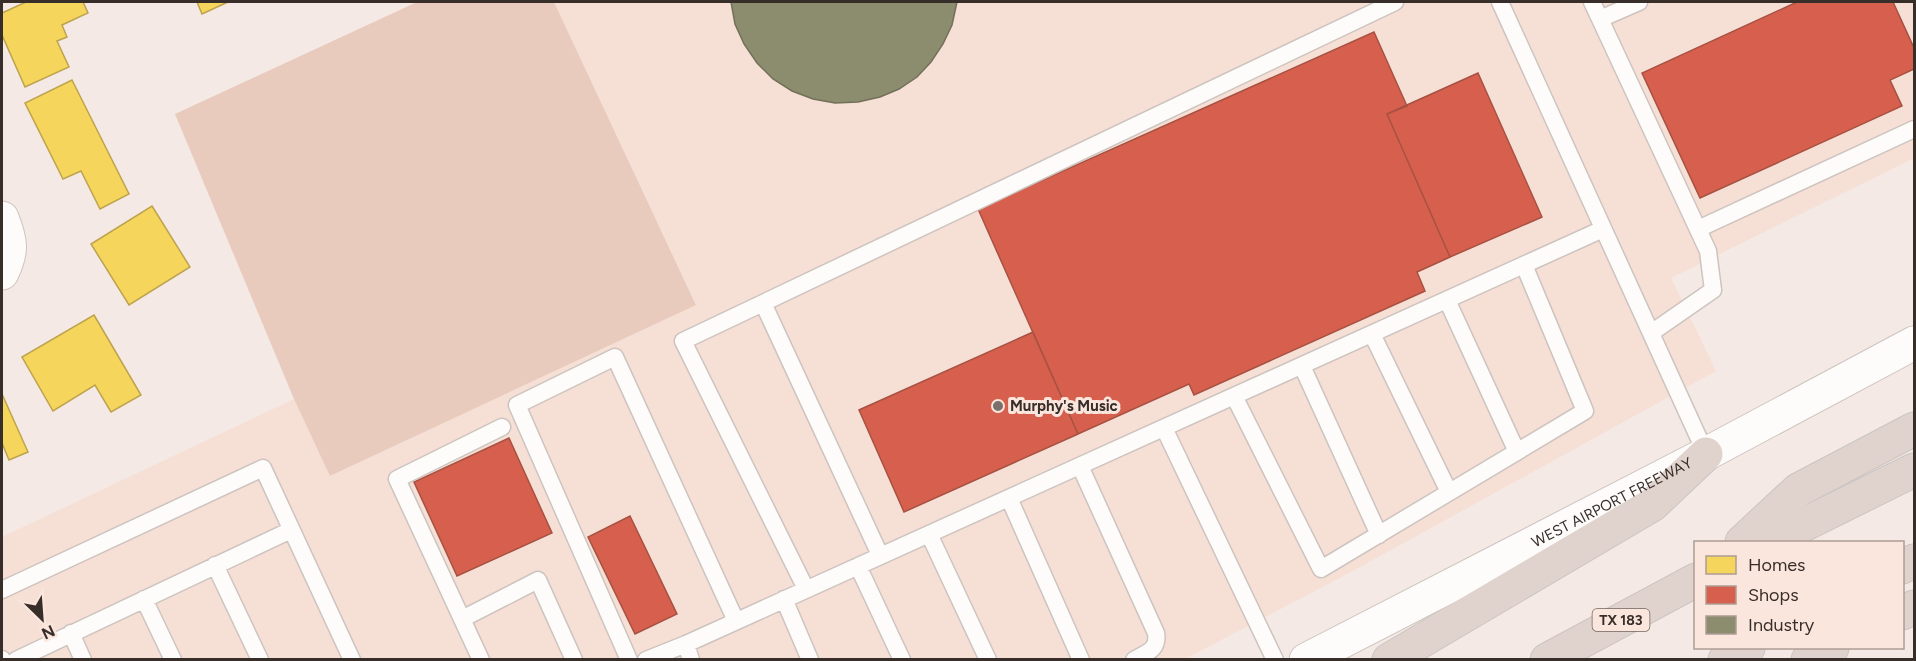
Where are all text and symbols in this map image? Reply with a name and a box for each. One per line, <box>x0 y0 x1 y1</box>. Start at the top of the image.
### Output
place label: Murphy's Music <box>1010 397 1118 415</box>
marker: Murphy's Music <box>991 399 1005 413</box>
street label: WEST AIRPORT FREEWAY <box>1529 454 1695 551</box>
legend <box>1694 541 1904 649</box>
text: Homes <box>1748 554 1806 576</box>
text: Shops <box>1748 584 1799 606</box>
north arrow <box>12 589 72 649</box>
road number: TX 183 <box>1592 609 1650 631</box>
text: Industry <box>1748 614 1815 636</box>
text: N <box>39 621 58 643</box>

